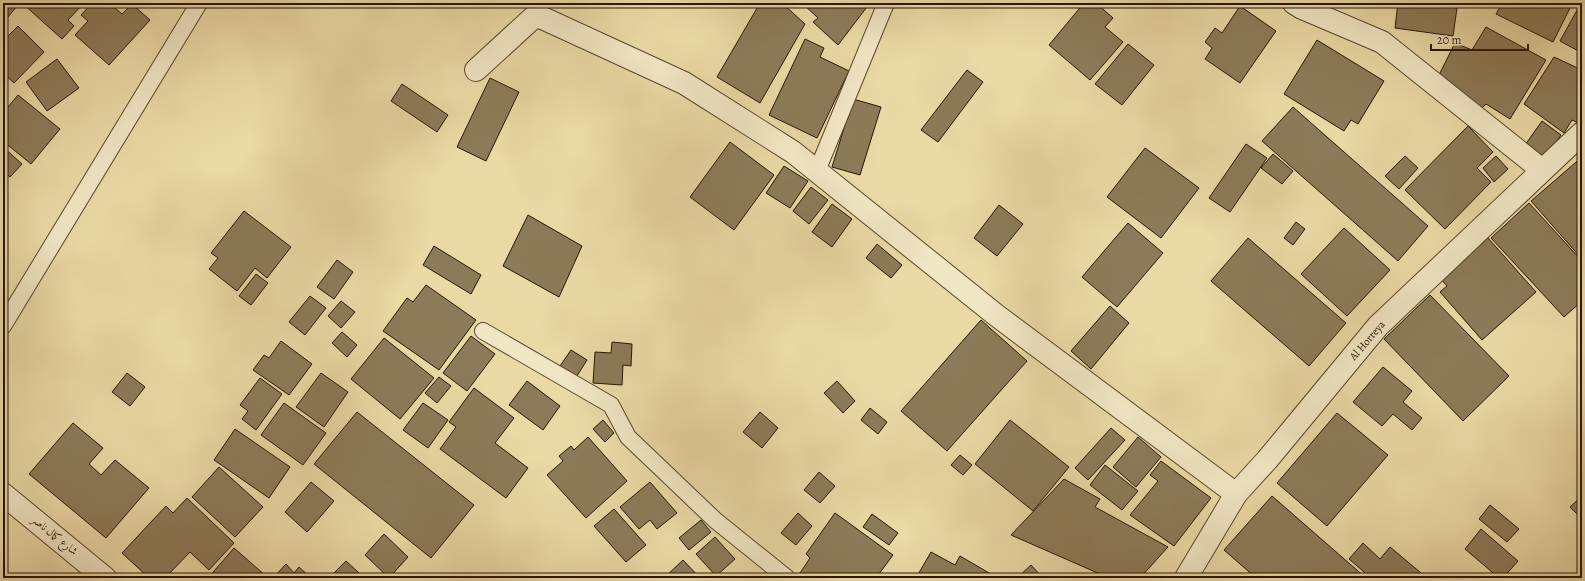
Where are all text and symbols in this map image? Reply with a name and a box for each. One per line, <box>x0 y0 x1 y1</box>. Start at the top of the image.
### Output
scale bar <box>1431 26 1528 52</box>
text: 20 m <box>1437 32 1461 48</box>
street label: Al Horreya <box>1345 317 1389 364</box>
street label: شارع كمال ناصر <box>26 512 81 560</box>

